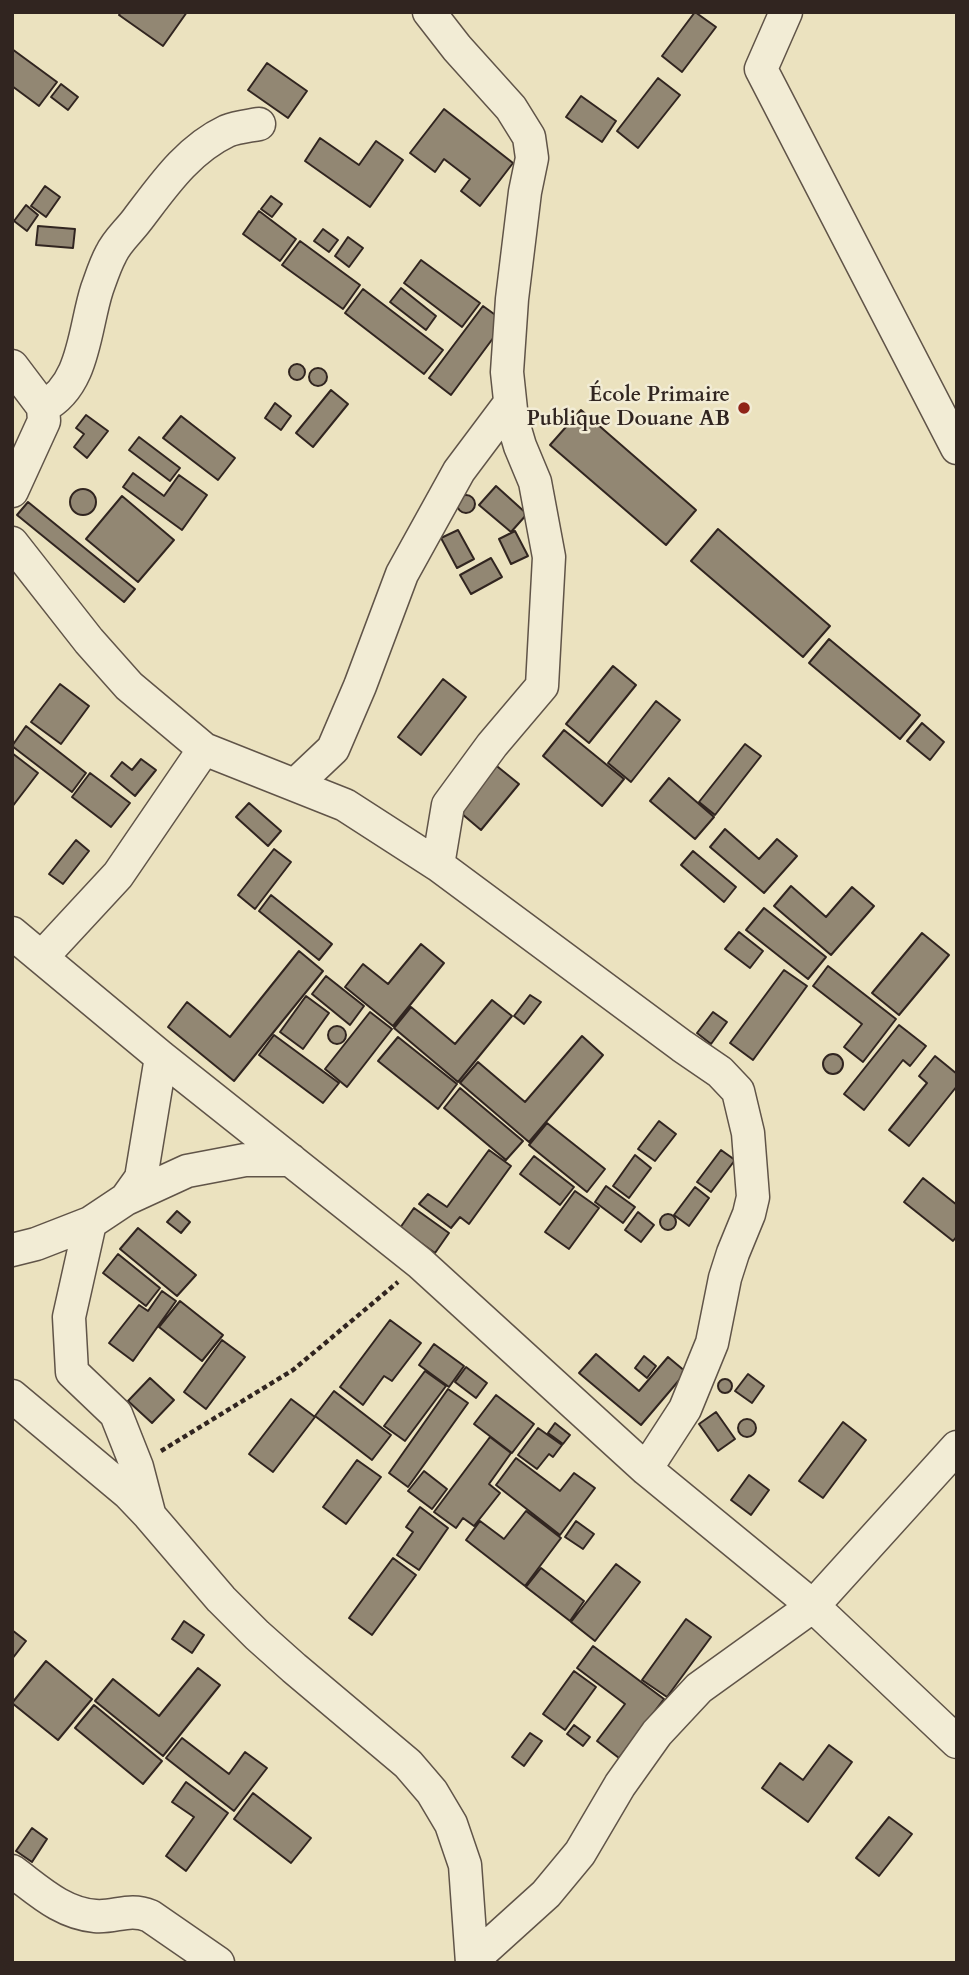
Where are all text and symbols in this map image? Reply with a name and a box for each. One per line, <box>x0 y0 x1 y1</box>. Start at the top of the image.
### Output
place label: École Primaire Publique Douane AB <box>526 383 730 433</box>
marker: École Primaire Publique Douane AB <box>736 400 752 416</box>

